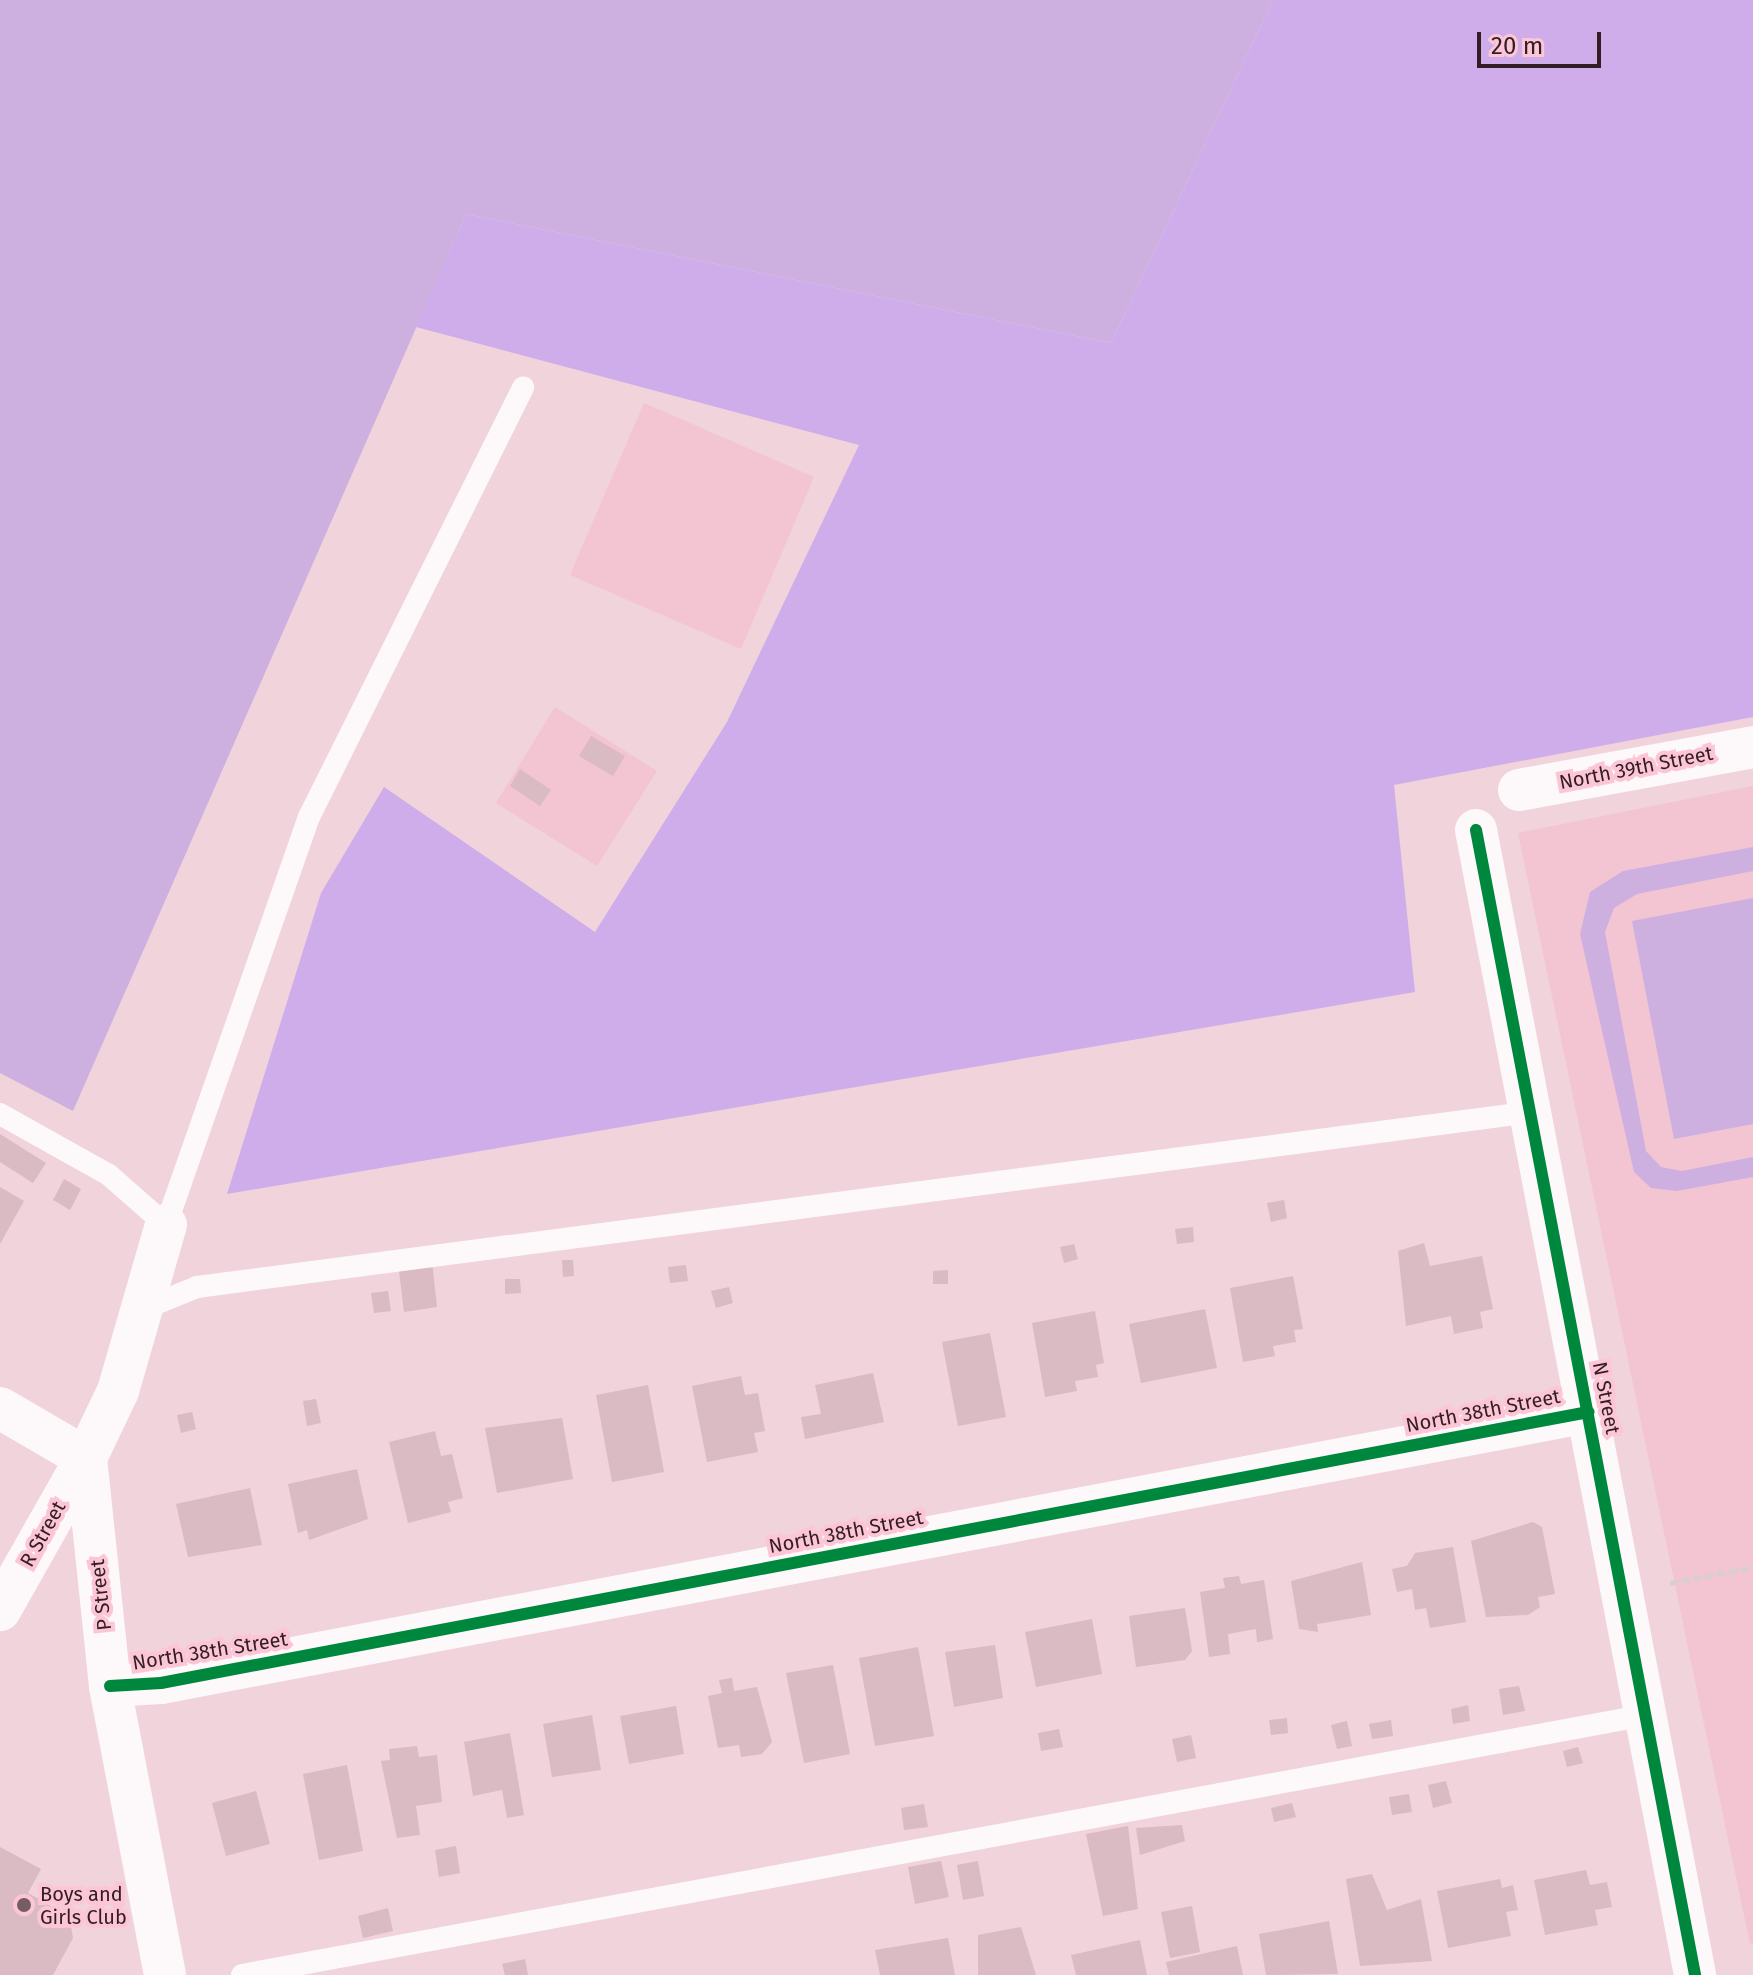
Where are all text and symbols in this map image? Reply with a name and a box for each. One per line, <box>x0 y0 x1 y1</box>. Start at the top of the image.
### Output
scale bar <box>1481 16 1605 66</box>
text: 20 m <box>1491 32 1543 60</box>
street label: North 39th Street <box>1557 741 1715 795</box>
street label: N Street <box>1587 1360 1625 1436</box>
street label: North 38th Street <box>1404 1384 1562 1438</box>
street label: R Street <box>15 1497 71 1571</box>
street label: North 38th Street <box>767 1505 925 1559</box>
street label: P Street <box>85 1558 117 1632</box>
street label: North 38th Street <box>131 1627 289 1675</box>
place label: Boys and Girls Club <box>40 1882 127 1929</box>
marker: Boys and Girls Club <box>15 1896 33 1914</box>

